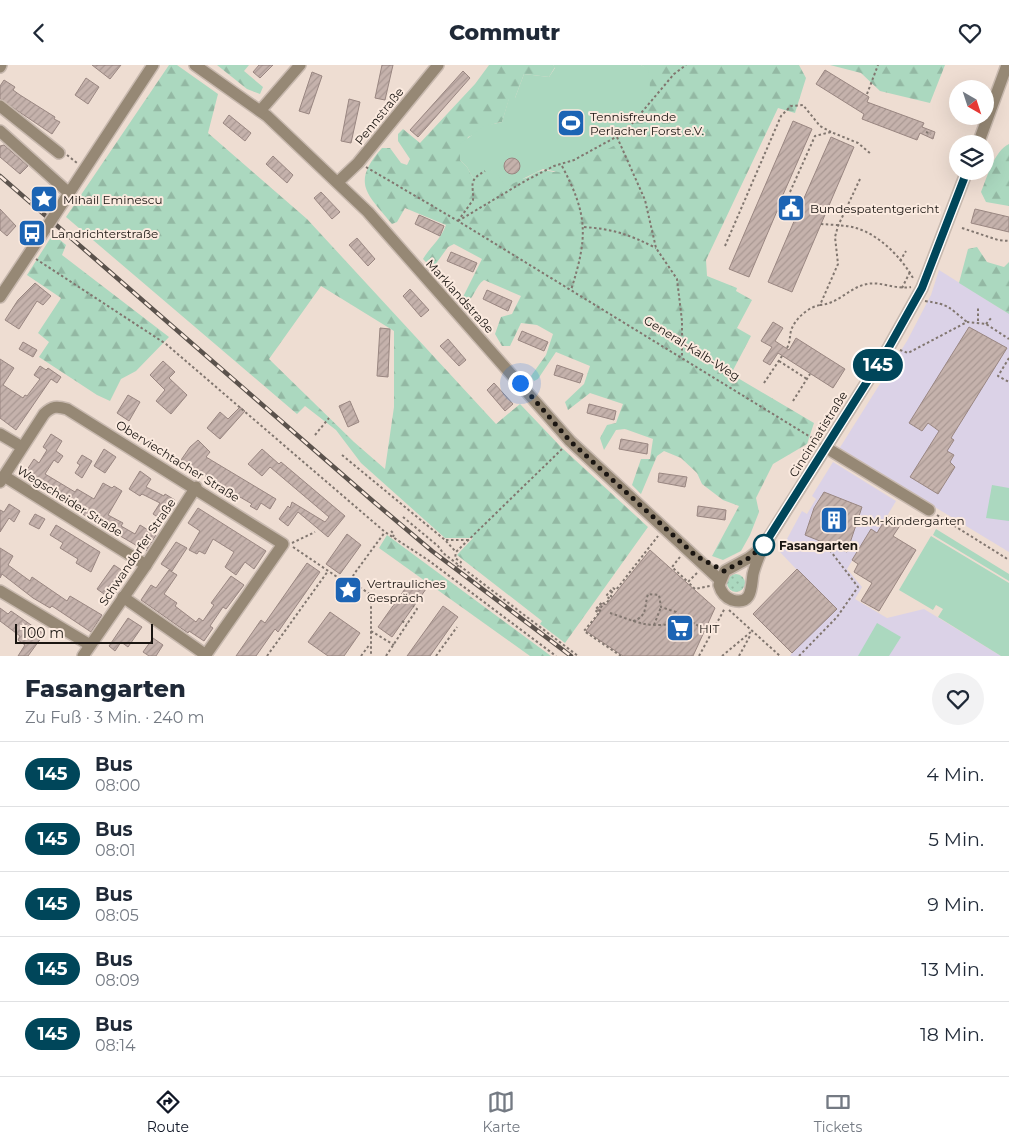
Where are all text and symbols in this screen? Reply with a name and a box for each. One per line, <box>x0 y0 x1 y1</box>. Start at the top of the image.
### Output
icon: back <box>25 19 53 47</box>
text: Commutr <box>449 19 560 46</box>
icon: heart <box>956 19 984 47</box>
north arrow <box>949 80 994 125</box>
map controls <box>949 80 994 180</box>
street label: Pennstraße <box>351 84 407 148</box>
sports icon: Tennisfreunde Perlacher Forst e.V. <box>556 108 586 138</box>
place label: Tennisfreunde Perlacher Forst e.V. <box>590 109 704 138</box>
button: layers <box>949 135 994 180</box>
place icon: Mihail Eminescu <box>29 184 59 214</box>
place label: Mihail Eminescu <box>63 192 163 207</box>
public building icon: Bundespatentgericht <box>776 193 806 223</box>
place label: Bundespatentgericht <box>810 201 939 216</box>
bus stop icon: Landrichterstraße <box>17 218 47 248</box>
place label: Landrichterstraße <box>51 226 158 241</box>
street label: Marklandstraße <box>423 256 497 336</box>
street label: General-Kalb-Weg <box>641 312 743 384</box>
line badge: 145 <box>849 349 907 381</box>
text: 145 <box>863 354 893 376</box>
your location <box>508 371 533 396</box>
street label: Cincinnatistraße <box>786 388 850 480</box>
street label: Oberviechtacher Straße <box>113 417 243 505</box>
street label: Wegscheider Straße <box>15 462 125 540</box>
street label: Schwandorfer Straße <box>96 496 178 608</box>
building icon: ESM-Kindergarten <box>819 505 849 535</box>
place label: ESM-Kindergarten <box>853 513 965 528</box>
marker: Fasangarten <box>753 534 775 556</box>
place label: Fasangarten <box>779 538 858 553</box>
place icon: Vertrauliches Gespräch <box>333 575 363 605</box>
place label: Vertrauliches Gespräch <box>367 576 446 605</box>
supermarket icon: HIT <box>665 613 695 643</box>
scale bar <box>15 621 152 644</box>
place label: HIT <box>699 621 719 636</box>
text: 100 m <box>22 624 64 642</box>
button: heart <box>932 673 984 725</box>
text: Fasangarten <box>25 674 186 703</box>
text: Zu Fuß · 3 Min. · 240 m <box>25 708 204 727</box>
text: Bus <box>95 753 133 776</box>
text: 145 <box>37 763 68 785</box>
text: 4 Min. <box>926 763 984 786</box>
text: 08:00 <box>95 776 140 795</box>
text: Bus <box>95 818 133 841</box>
text: 145 <box>37 828 68 850</box>
text: 5 Min. <box>928 828 984 851</box>
text: 08:01 <box>95 841 136 860</box>
text: Bus <box>95 883 133 906</box>
text: 145 <box>37 893 68 915</box>
text: 9 Min. <box>927 893 984 916</box>
text: 08:05 <box>95 906 139 925</box>
text: Bus <box>95 948 133 971</box>
text: 145 <box>37 958 68 980</box>
text: 13 Min. <box>921 958 984 981</box>
text: 08:09 <box>95 971 140 990</box>
text: Bus <box>95 1013 133 1036</box>
text: 145 <box>37 1023 68 1045</box>
text: 18 Min. <box>920 1023 984 1046</box>
text: 08:14 <box>95 1036 136 1055</box>
tab: Route <box>147 1088 189 1136</box>
tab: Karte <box>482 1088 520 1136</box>
tab: Tickets <box>814 1088 862 1136</box>

